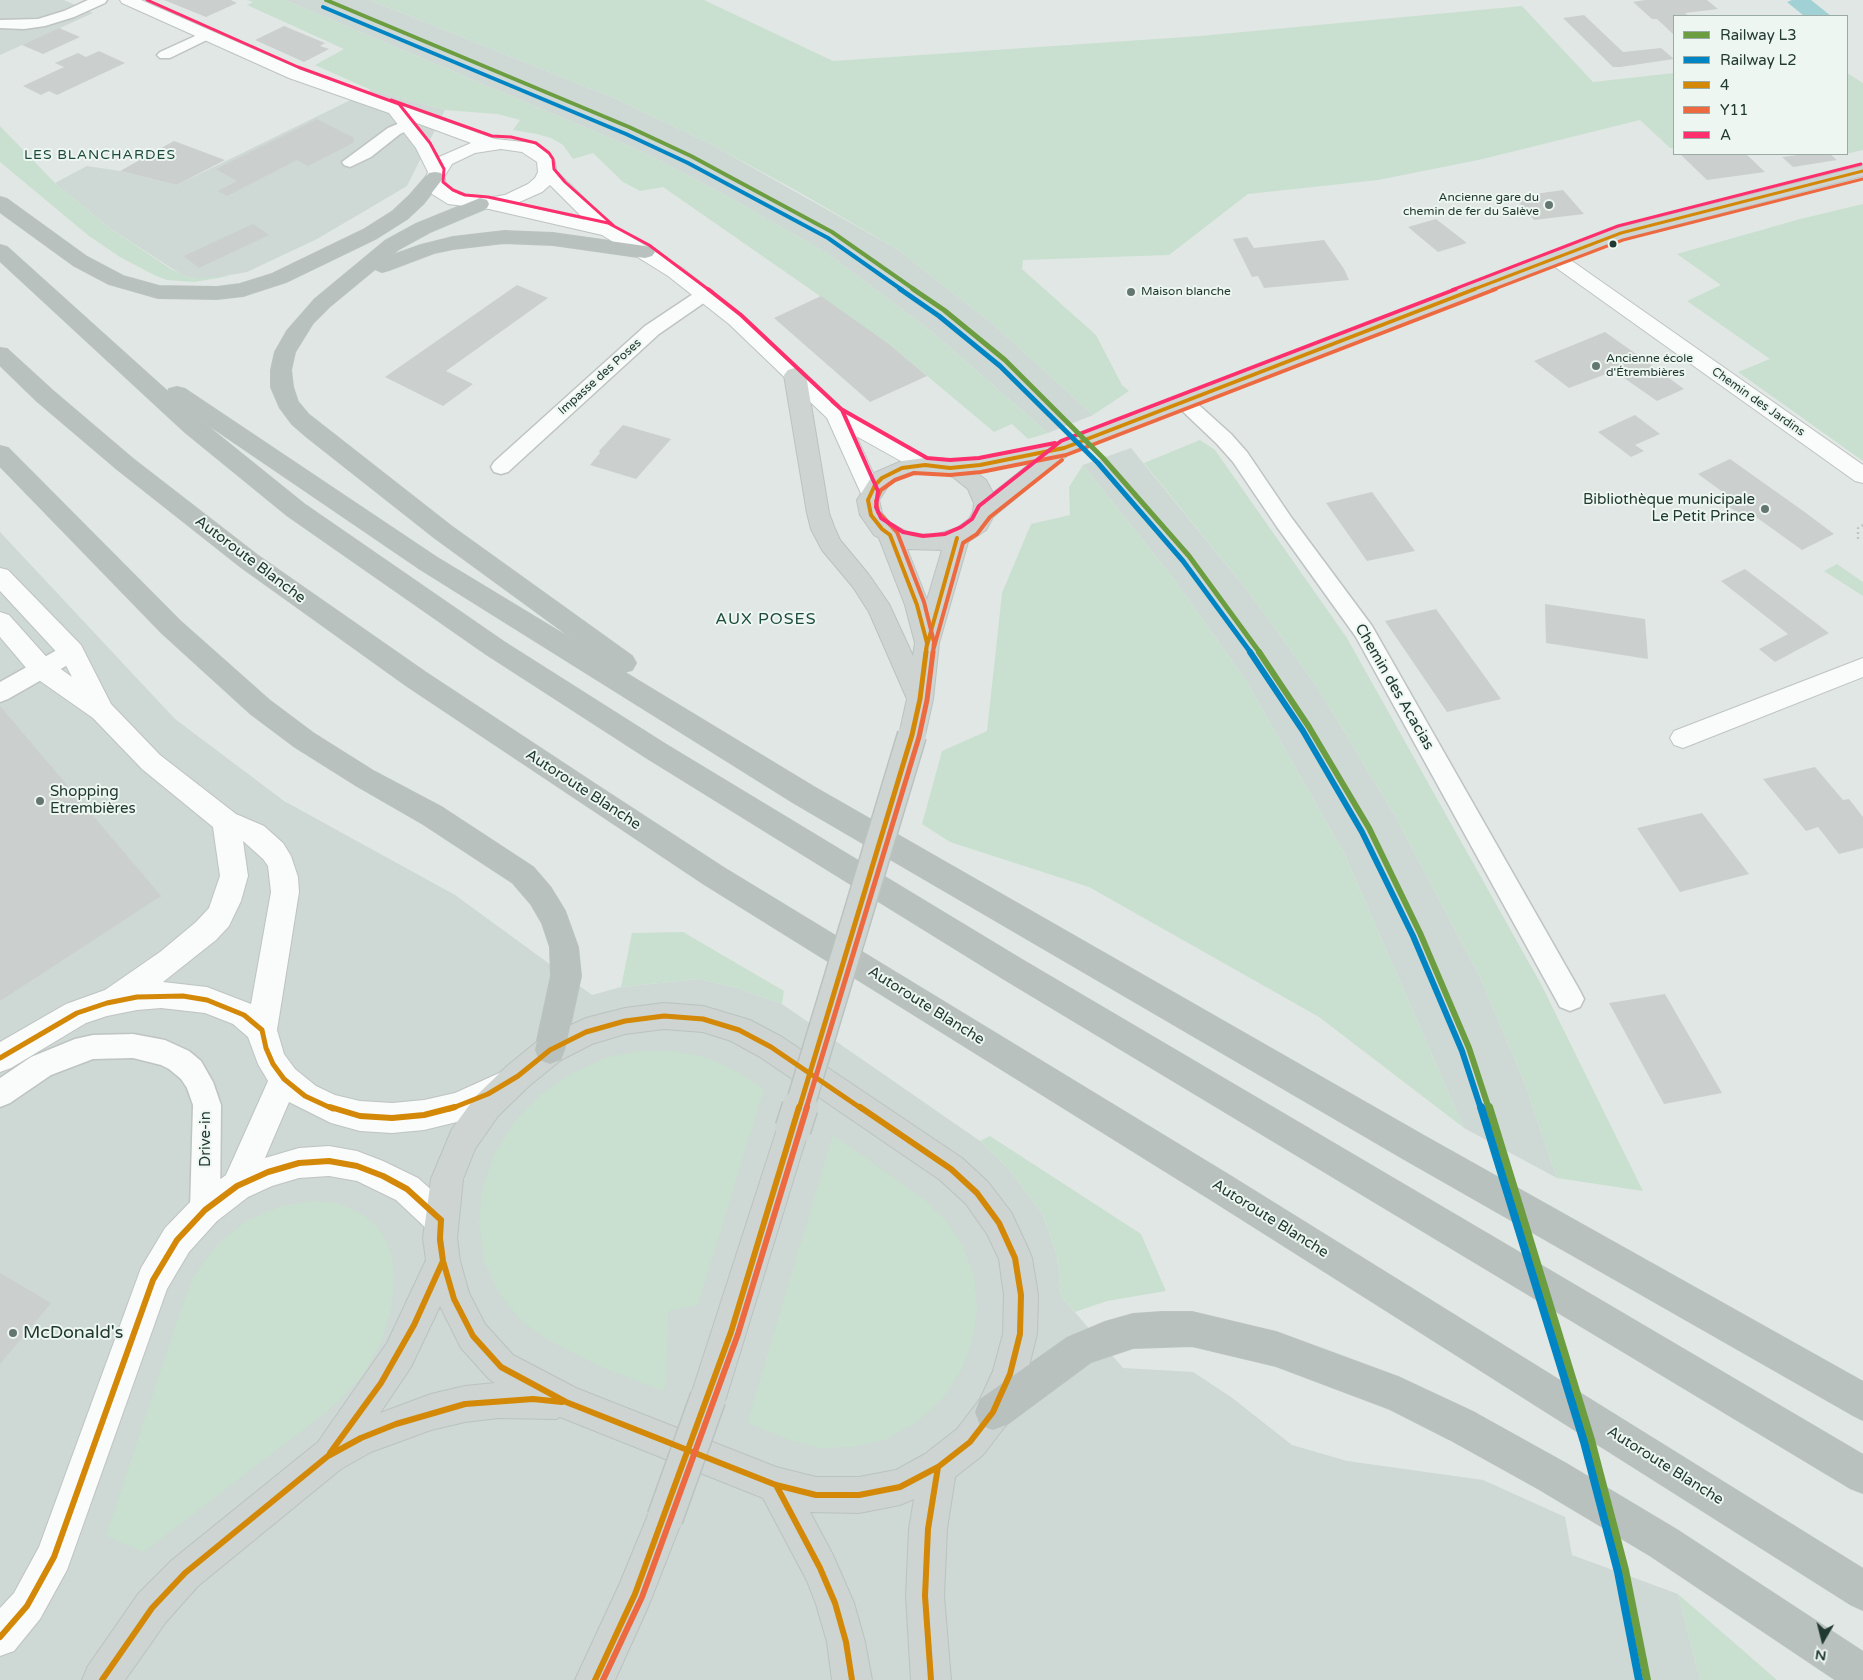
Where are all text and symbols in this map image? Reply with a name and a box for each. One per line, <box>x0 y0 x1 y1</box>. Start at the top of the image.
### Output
legend <box>1673 15 1848 155</box>
text: Railway L3 <box>1720 26 1797 44</box>
text: Railway L2 <box>1720 51 1797 69</box>
text: 4 <box>1720 76 1729 94</box>
text: Y11 <box>1720 101 1748 119</box>
text: A <box>1720 126 1731 144</box>
district label: LES BLANCHARDES <box>22 147 178 163</box>
place label: Ancienne gare du chemin de fer du Salève <box>1403 191 1539 219</box>
marker: Ancienne gare du chemin de fer du Salève <box>1543 199 1555 211</box>
unlabelled marker <box>1608 239 1618 249</box>
place label: Maison blanche <box>1141 285 1231 299</box>
marker: Maison blanche <box>1125 286 1137 298</box>
street label: Impasse des Poses <box>555 336 645 418</box>
place label: Ancienne école d'Étrembières <box>1606 352 1693 380</box>
marker: Ancienne école d'Étrembières <box>1590 360 1602 372</box>
street label: Chemin des Jardins <box>1709 364 1807 440</box>
place label: Bibliothèque municipale Le Petit Prince <box>1583 491 1755 526</box>
marker: Bibliothèque municipale Le Petit Prince <box>1759 503 1771 515</box>
street label: Autoroute Blanche <box>191 513 309 607</box>
district label: AUX POSES <box>714 610 818 630</box>
street label: Chemin des Acacias <box>1351 621 1437 753</box>
street label: Autoroute Blanche <box>522 746 644 834</box>
place label: Shopping Etrembières <box>50 783 136 818</box>
marker: Shopping Etrembières <box>34 795 46 807</box>
street label: Autoroute Blanche <box>864 963 988 1049</box>
street label: Drive-in <box>197 1111 215 1167</box>
street label: Autoroute Blanche <box>1208 1176 1332 1262</box>
place label: McDonald's <box>23 1322 123 1344</box>
marker: McDonald's <box>7 1327 19 1339</box>
street label: Autoroute Blanche <box>1603 1423 1727 1509</box>
north arrow <box>1798 1615 1848 1665</box>
text: N <box>1814 1646 1828 1665</box>

